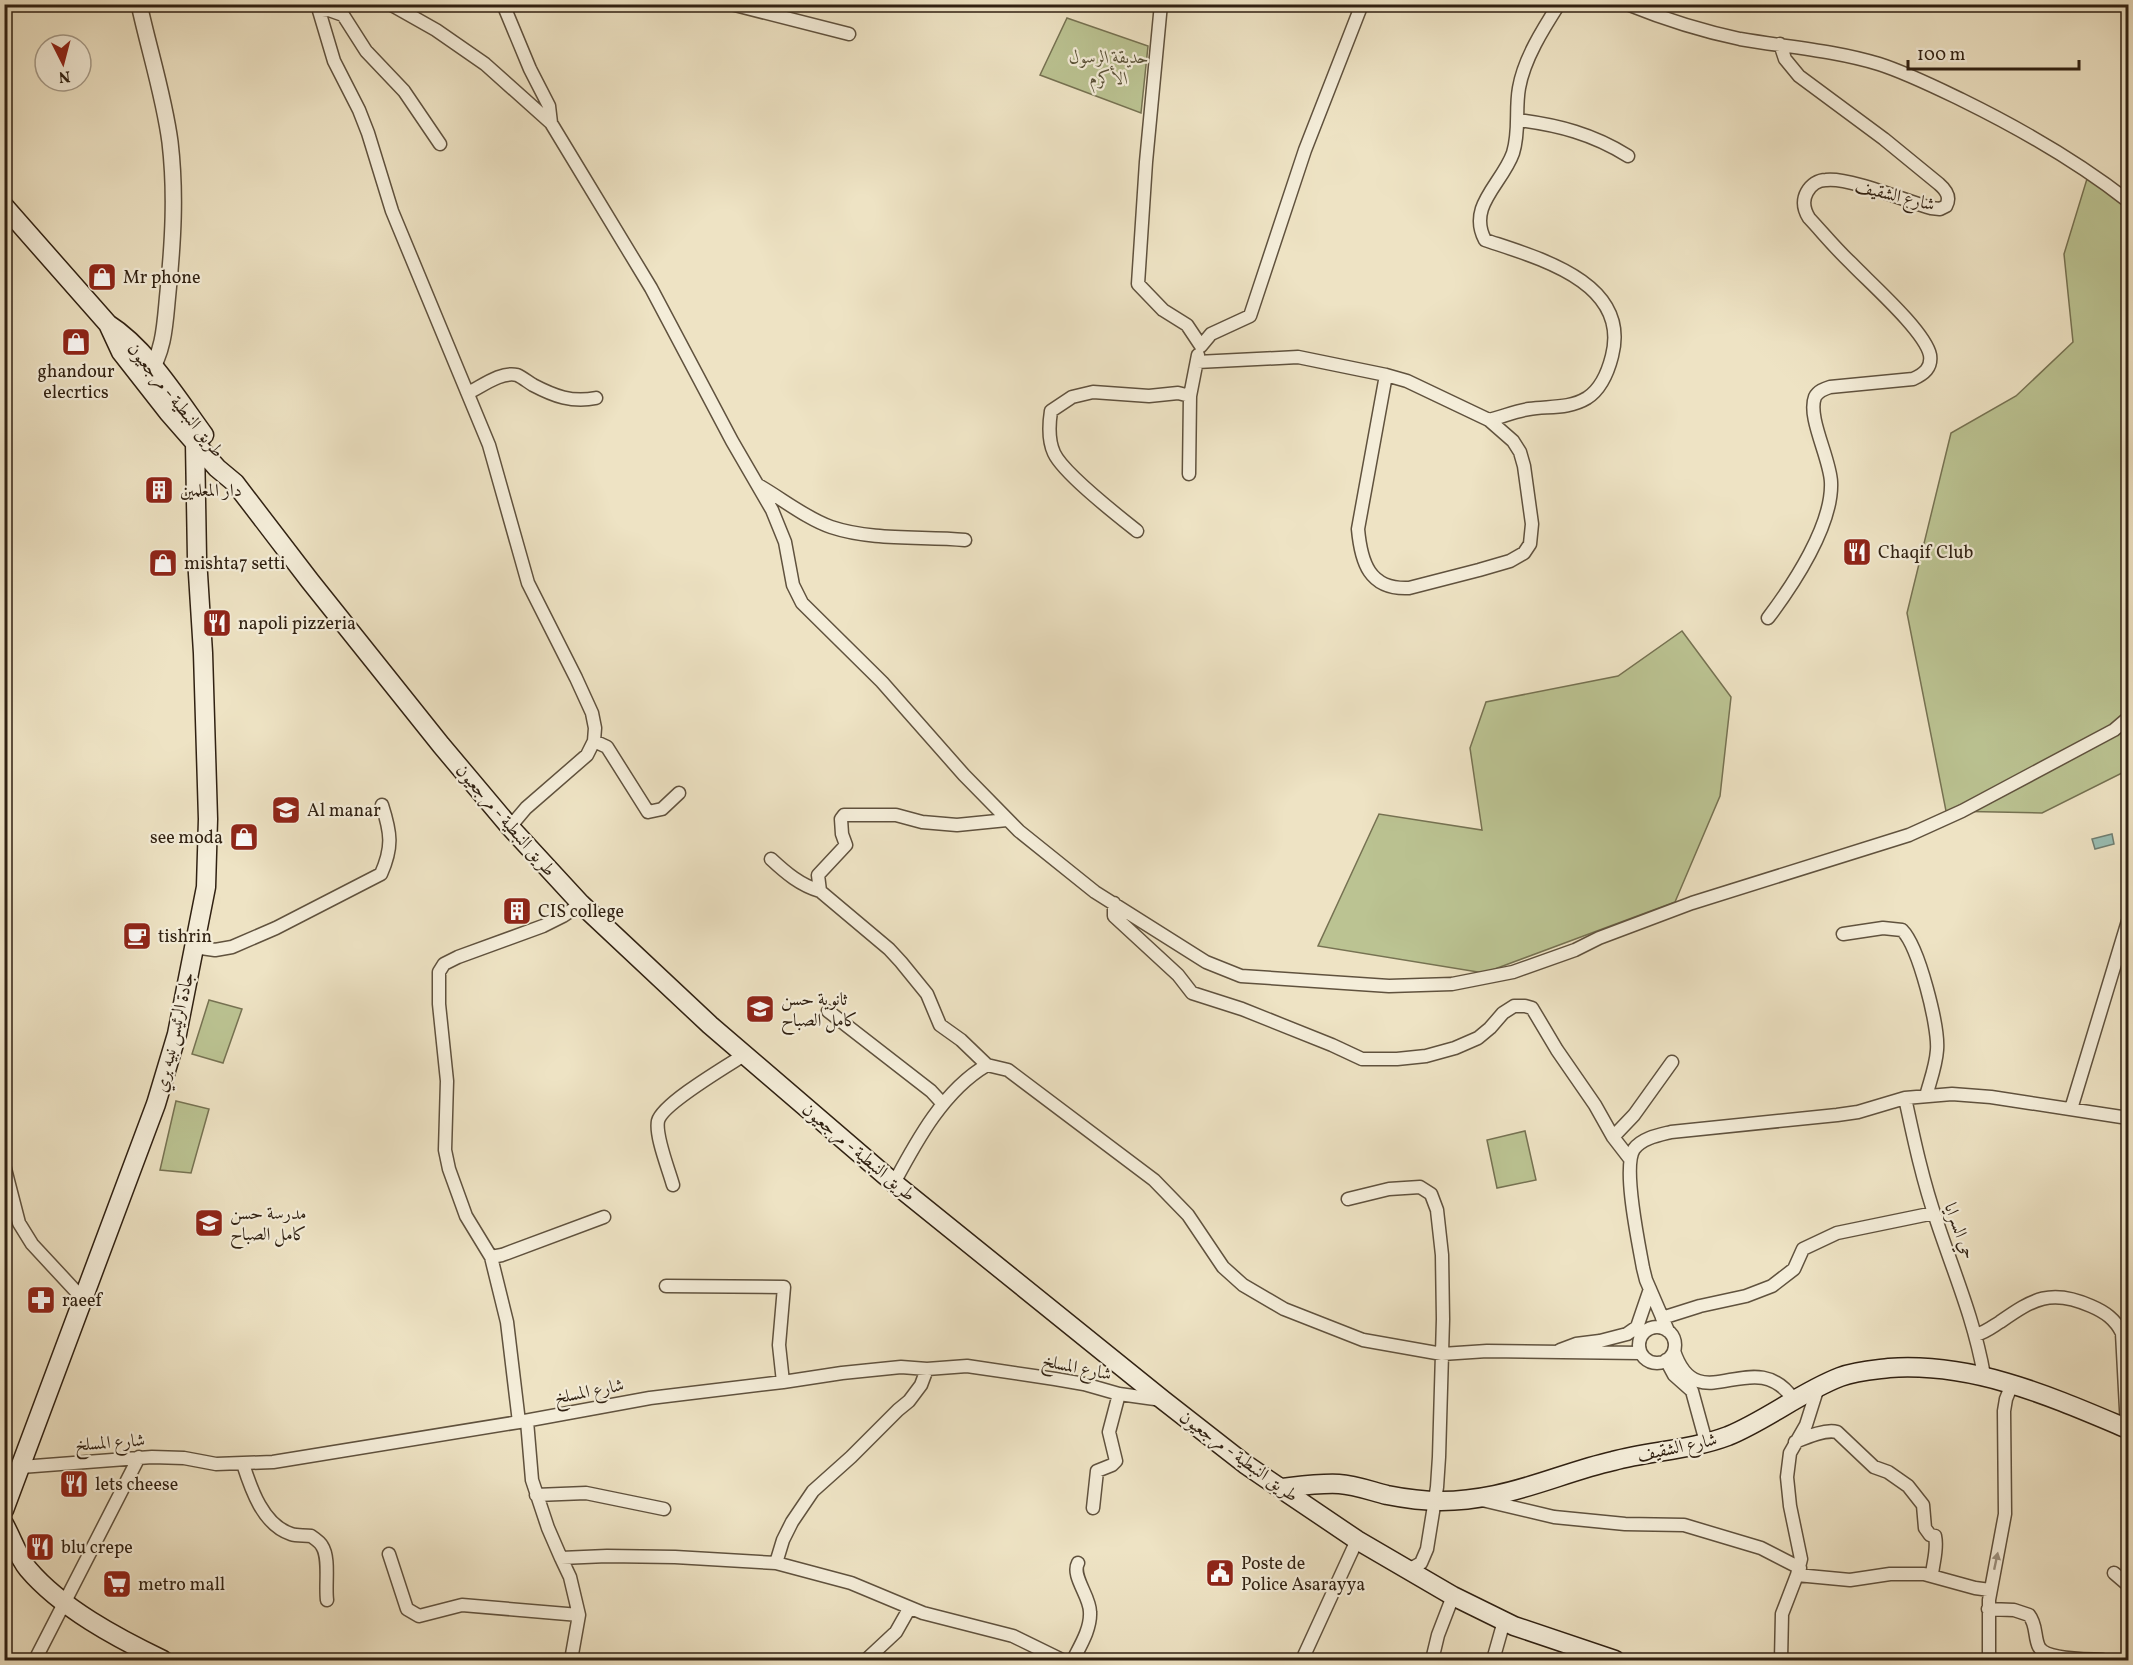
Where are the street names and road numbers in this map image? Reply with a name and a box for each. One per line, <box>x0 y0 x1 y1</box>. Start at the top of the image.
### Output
street label: شارع الشقيف <box>1852 174 1937 219</box>
street label: طريق النبطية - مرجعيون <box>121 338 229 464</box>
street label: طريق النبطية - مرجعيون <box>449 759 561 883</box>
street label: جادة الرئيس نبيه بري <box>149 970 202 1095</box>
street label: طريق النبطية - مرجعيون <box>796 1098 920 1208</box>
street label: حي السرايا <box>1936 1200 1980 1264</box>
street label: شارع المسلخ <box>1039 1349 1114 1390</box>
street label: شارع المسلخ <box>552 1373 627 1413</box>
street label: طريق النبطية - مرجعيون <box>1174 1406 1303 1509</box>
street label: شارع الشقيف <box>1635 1428 1720 1470</box>
street label: شارع المسلخ <box>74 1429 146 1460</box>

